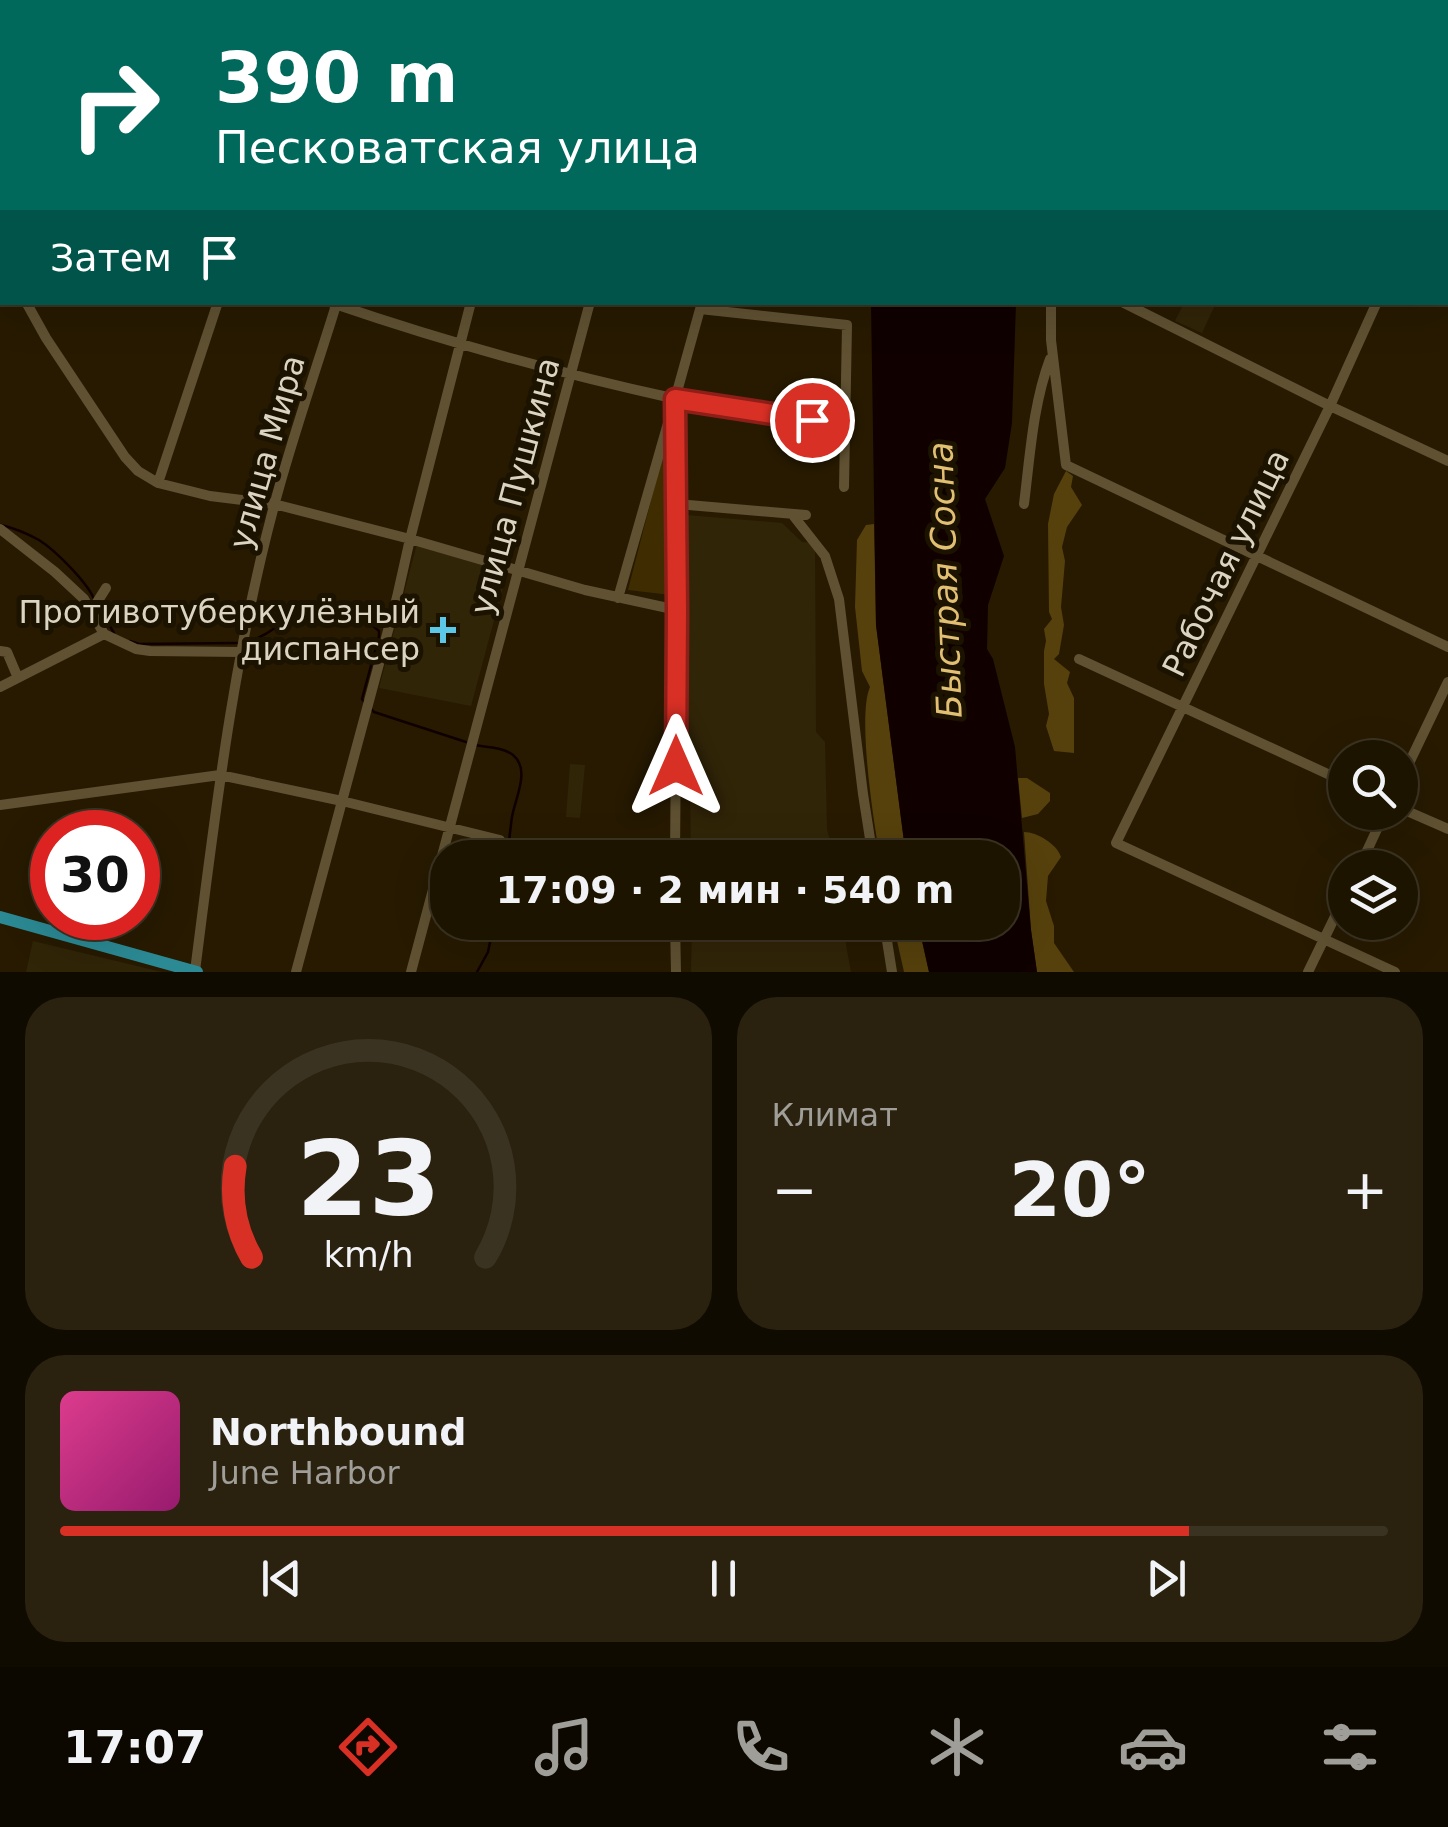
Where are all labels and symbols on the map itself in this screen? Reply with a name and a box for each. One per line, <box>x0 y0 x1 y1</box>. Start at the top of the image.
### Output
street label: улица Мира <box>221 351 313 553</box>
street label: улица Пушкина <box>462 353 568 619</box>
pin <box>770 378 855 463</box>
water label: Быстрая Сосна <box>920 441 970 719</box>
street label: Рабочая улица <box>1155 443 1297 683</box>
place label: Противотуберкулёзный диспансер <box>18 593 420 668</box>
marker: Противотуберкулёзный диспансер <box>430 617 456 643</box>
position arrow <box>624 714 728 818</box>
speed limit sign: 30 <box>30 810 160 940</box>

